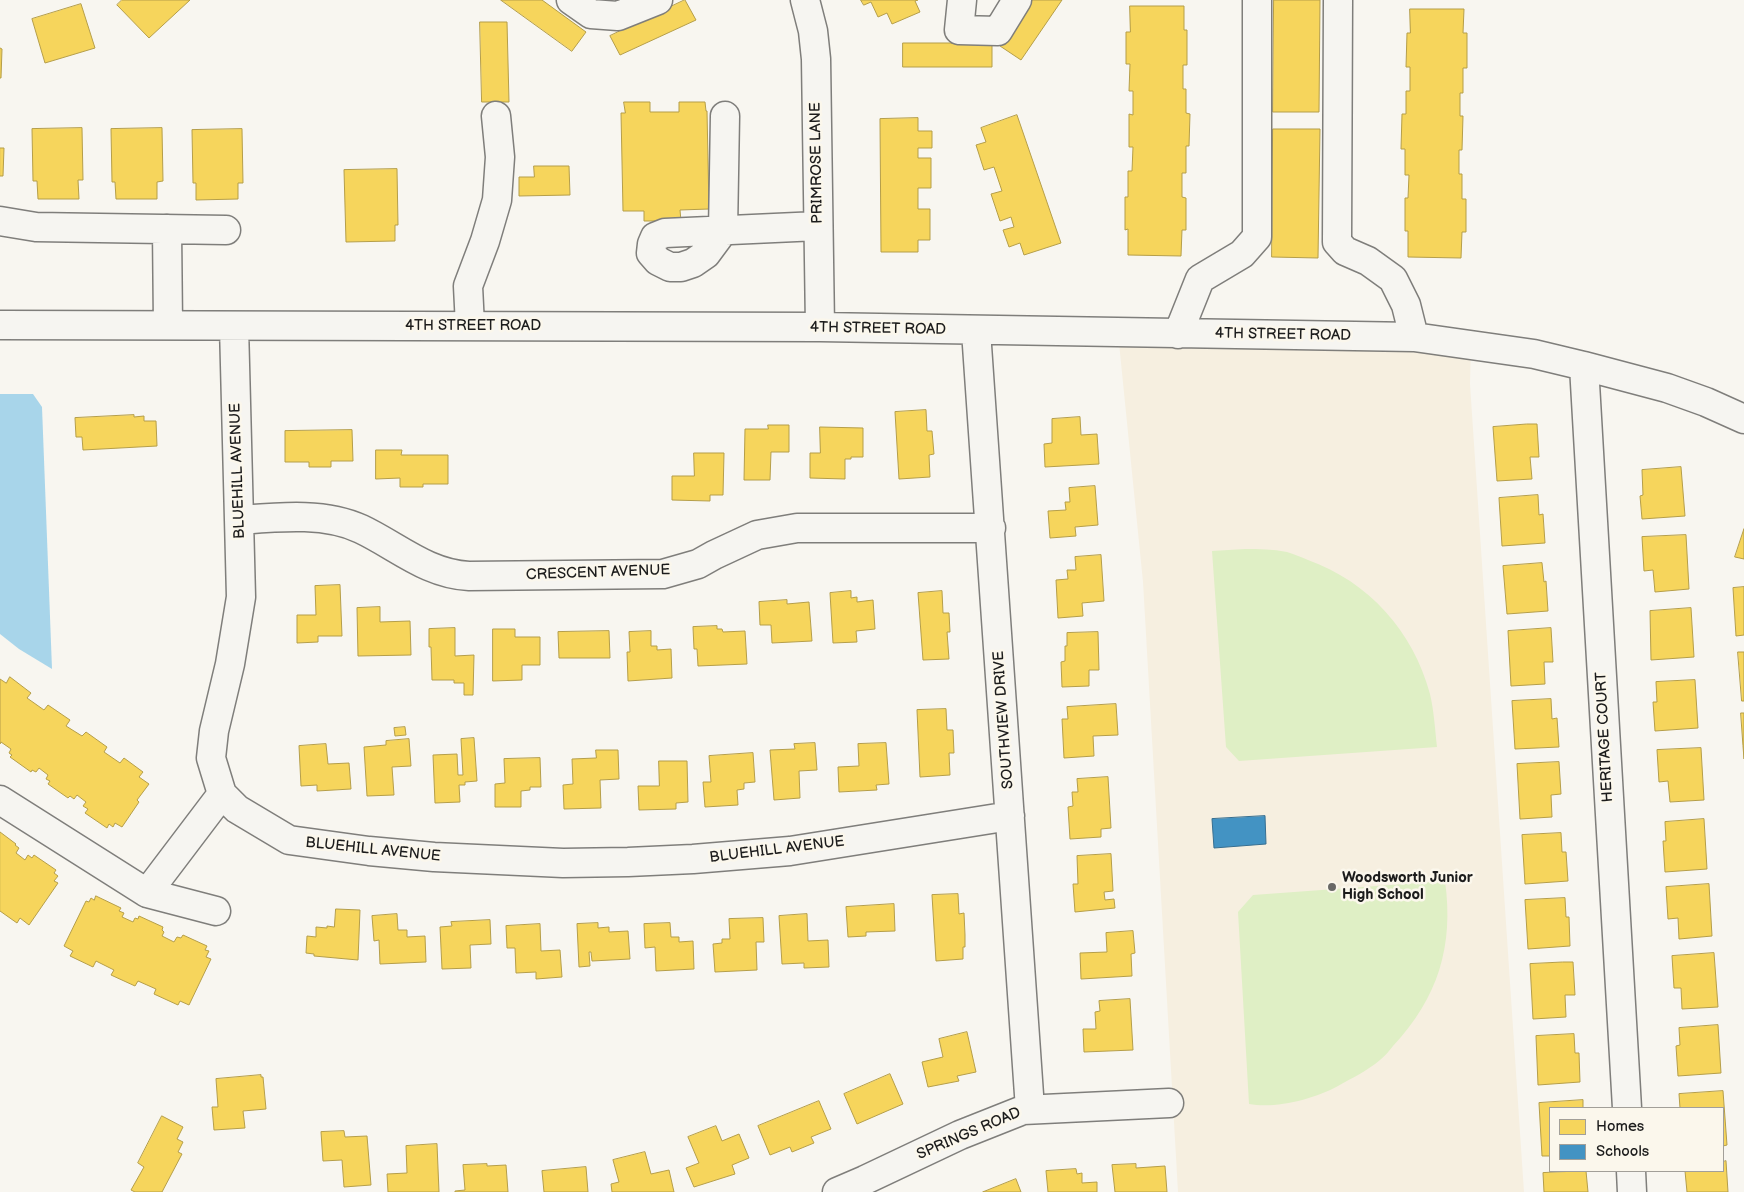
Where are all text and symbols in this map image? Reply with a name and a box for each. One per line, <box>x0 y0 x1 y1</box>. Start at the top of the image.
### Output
street label: PRIMROSE LANE <box>807 102 827 224</box>
street label: 4TH STREET ROAD <box>405 317 541 335</box>
street label: 4TH STREET ROAD <box>810 319 946 339</box>
street label: 4TH STREET ROAD <box>1215 325 1351 345</box>
street label: BLUEHILL AVENUE <box>227 403 249 539</box>
street label: CRESCENT AVENUE <box>526 561 670 585</box>
street label: SOUTHVIEW DRIVE <box>990 650 1018 790</box>
street label: HERITAGE COURT <box>1593 671 1617 803</box>
street label: BLUEHILL AVENUE <box>708 833 846 867</box>
street label: BLUEHILL AVENUE <box>304 834 442 866</box>
place label: Woodsworth Junior High School <box>1342 869 1473 904</box>
marker: Woodsworth Junior High School <box>1326 881 1338 893</box>
street label: SPRINGS ROAD <box>914 1104 1024 1164</box>
legend <box>1549 1107 1724 1172</box>
text: Homes <box>1596 1117 1644 1136</box>
text: Schools <box>1596 1142 1649 1161</box>

